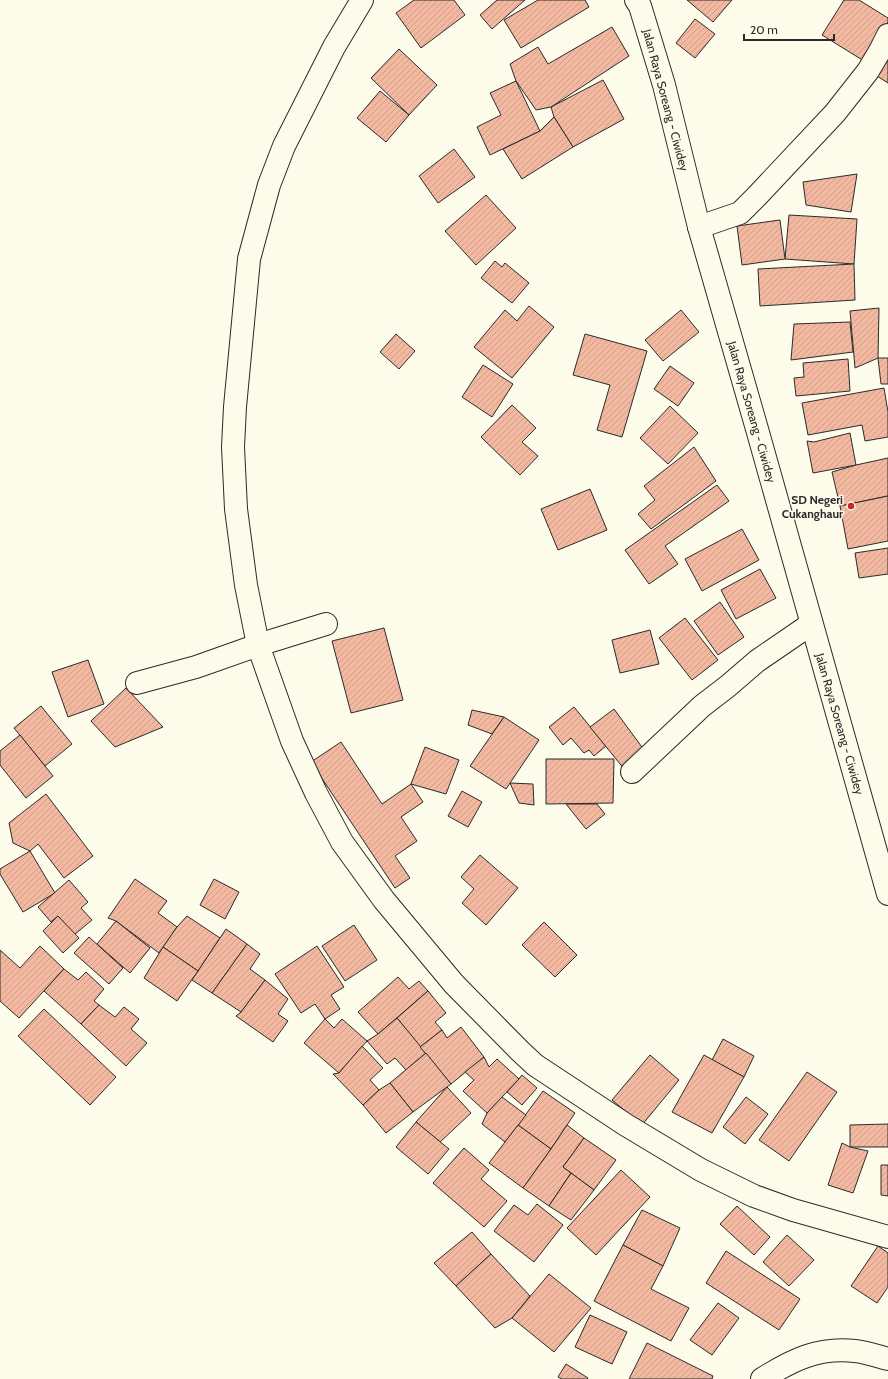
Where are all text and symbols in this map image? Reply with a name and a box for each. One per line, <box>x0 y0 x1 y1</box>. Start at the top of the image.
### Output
scale bar <box>744 16 834 42</box>
text: 20 m <box>750 22 778 37</box>
street label: Jalan Raya Soreang - Ciwidey <box>640 26 692 173</box>
street label: Jalan Raya Soreang - Ciwidey <box>724 339 779 484</box>
place label: SD Negeri Cukanghaur <box>782 492 843 521</box>
marker: SD Negeri Cukanghaur <box>846 501 856 511</box>
street label: Jalan Raya Soreang - Ciwidey <box>812 651 867 796</box>

